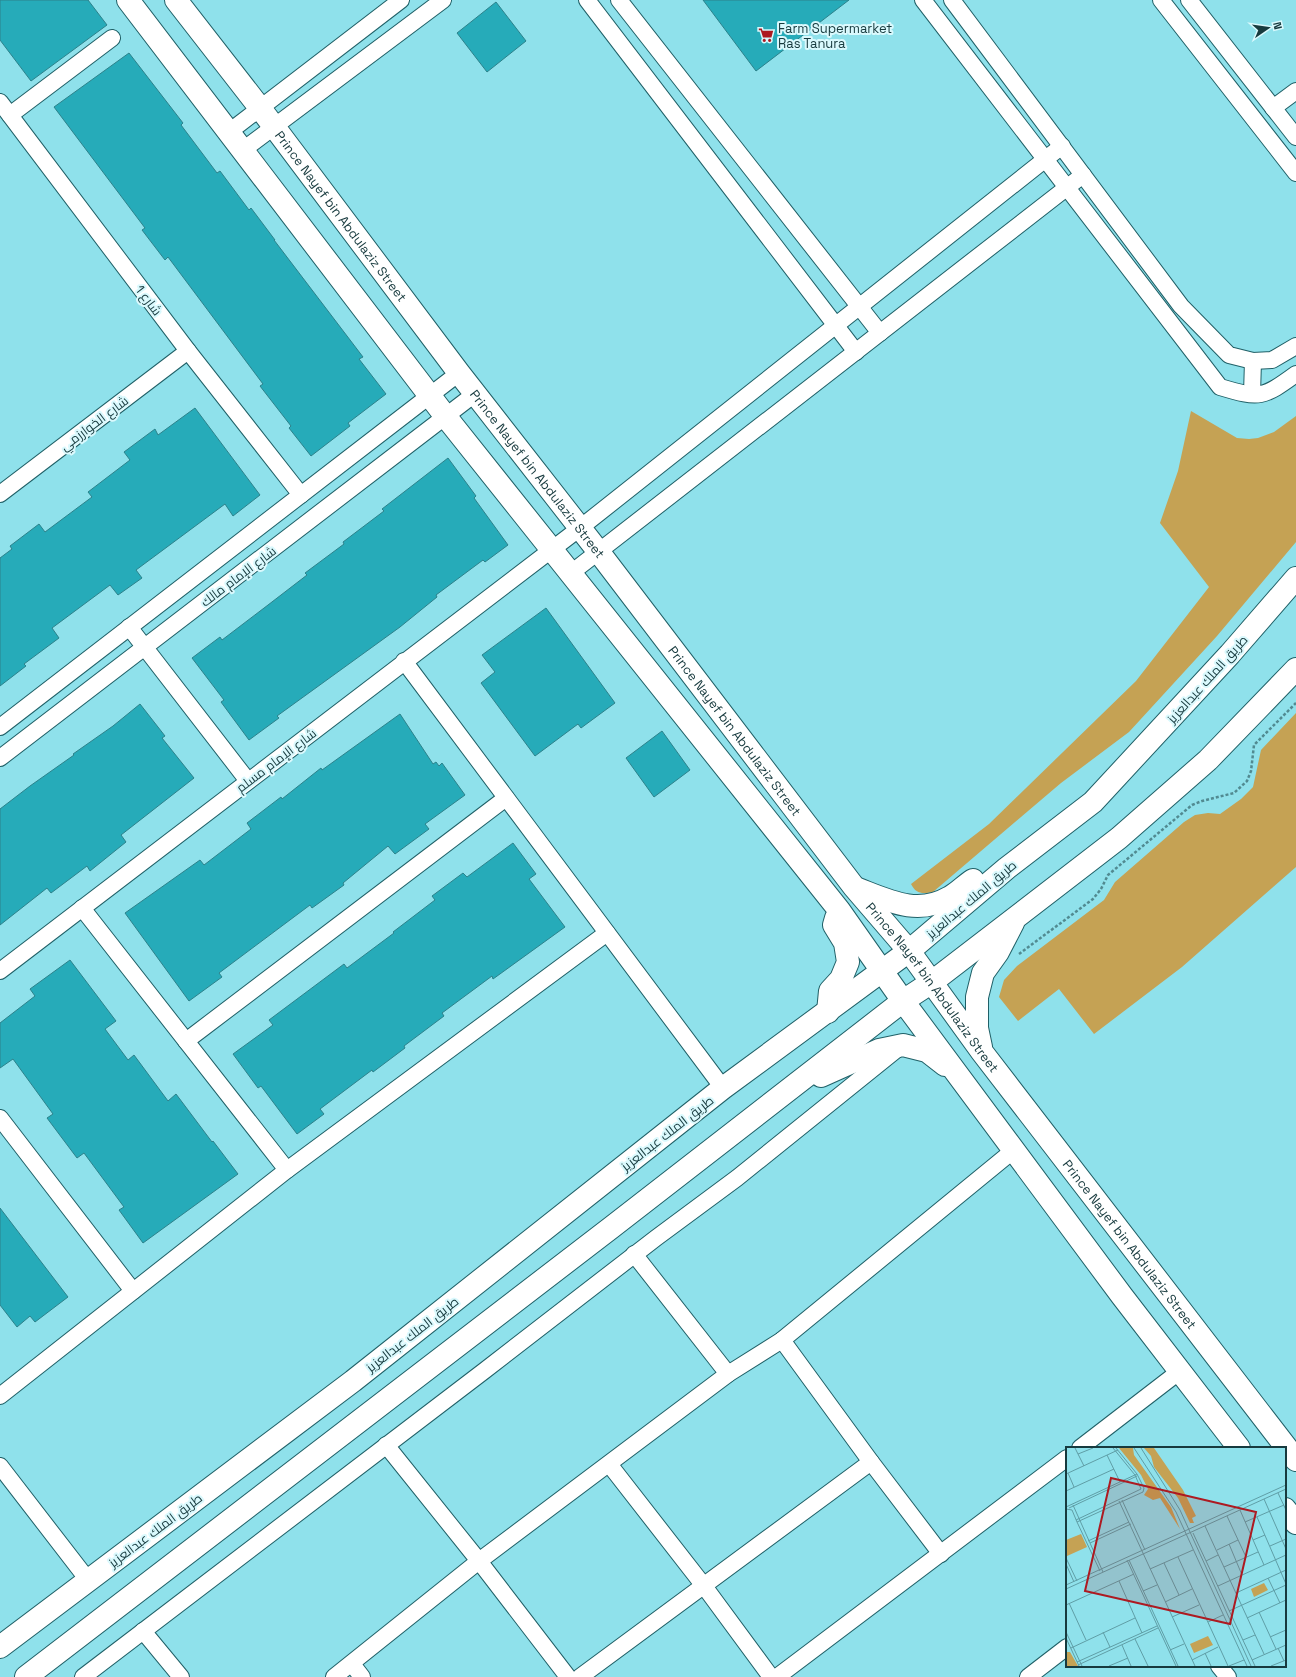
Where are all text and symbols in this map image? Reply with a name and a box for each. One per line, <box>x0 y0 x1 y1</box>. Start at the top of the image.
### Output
north arrow <box>1248 8 1288 48</box>
place label: Farm Supermarket Ras Tanura <box>778 20 892 52</box>
text: N <box>1270 21 1285 31</box>
supermarket icon: Farm Supermarket Ras Tanura <box>757 26 775 44</box>
street label: Prince Nayef bin Abdulaziz Street <box>271 128 410 305</box>
street label: شارع 1 <box>132 282 166 319</box>
street label: Prince Nayef bin Abdulaziz Street <box>466 386 608 562</box>
street label: شارع الخوارزمي <box>57 392 133 456</box>
street label: شارع الإمام مالك <box>197 542 280 611</box>
street label: طريق الملك عبدالعزيز <box>1163 632 1251 728</box>
street label: Prince Nayef bin Abdulaziz Street <box>664 643 805 819</box>
street label: شارع الإمام مسلم <box>233 725 320 797</box>
street label: طريق الملك عبدالعزيز <box>922 857 1020 943</box>
street label: Prince Nayef bin Abdulaziz Street <box>862 899 1003 1076</box>
street label: طريق الملك عبدالعزيز <box>617 1092 717 1175</box>
street label: Prince Nayef bin Abdulaziz Street <box>1059 1156 1200 1333</box>
street label: طريق الملك عبدالعزيز <box>362 1293 462 1376</box>
inset map <box>1066 1447 1286 1667</box>
street label: طريق الملك عبدالعزيز <box>104 1490 206 1572</box>

